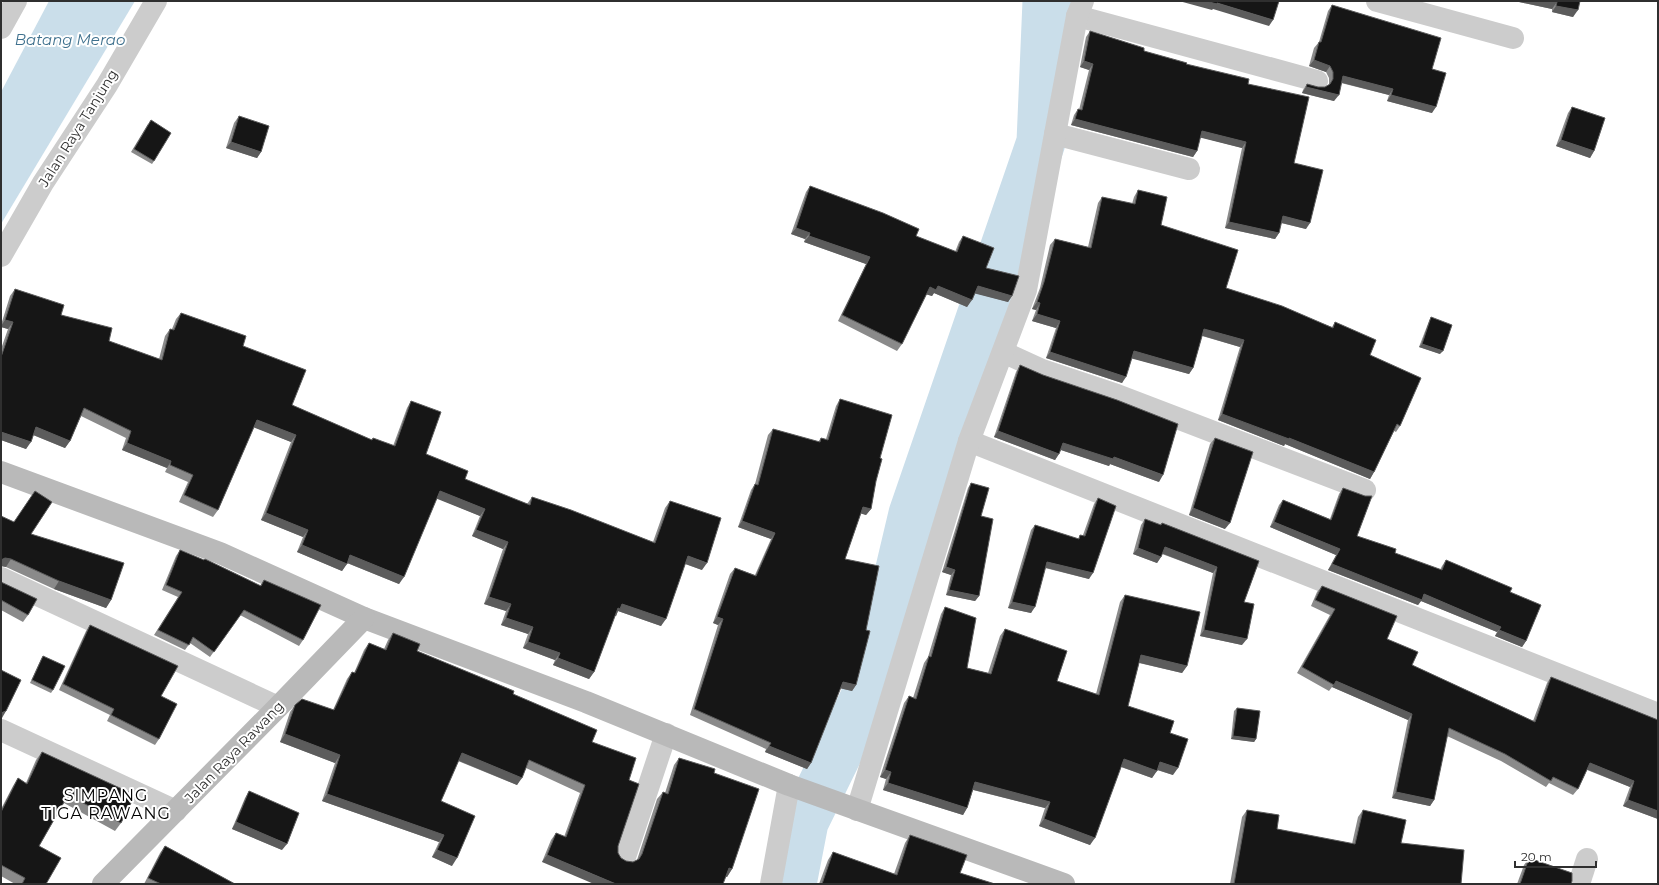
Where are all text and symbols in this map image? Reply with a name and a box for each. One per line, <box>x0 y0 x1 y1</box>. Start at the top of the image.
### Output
water label: Batang Merao <box>15 30 125 49</box>
street label: Jalan Raya Tanjung <box>34 66 122 191</box>
street label: Jalan Raya Rawang <box>180 697 287 808</box>
district label: SIMPANG TIGA RAWANG <box>41 786 171 823</box>
scale bar <box>1515 843 1596 869</box>
text: 20 m <box>1521 849 1552 864</box>

